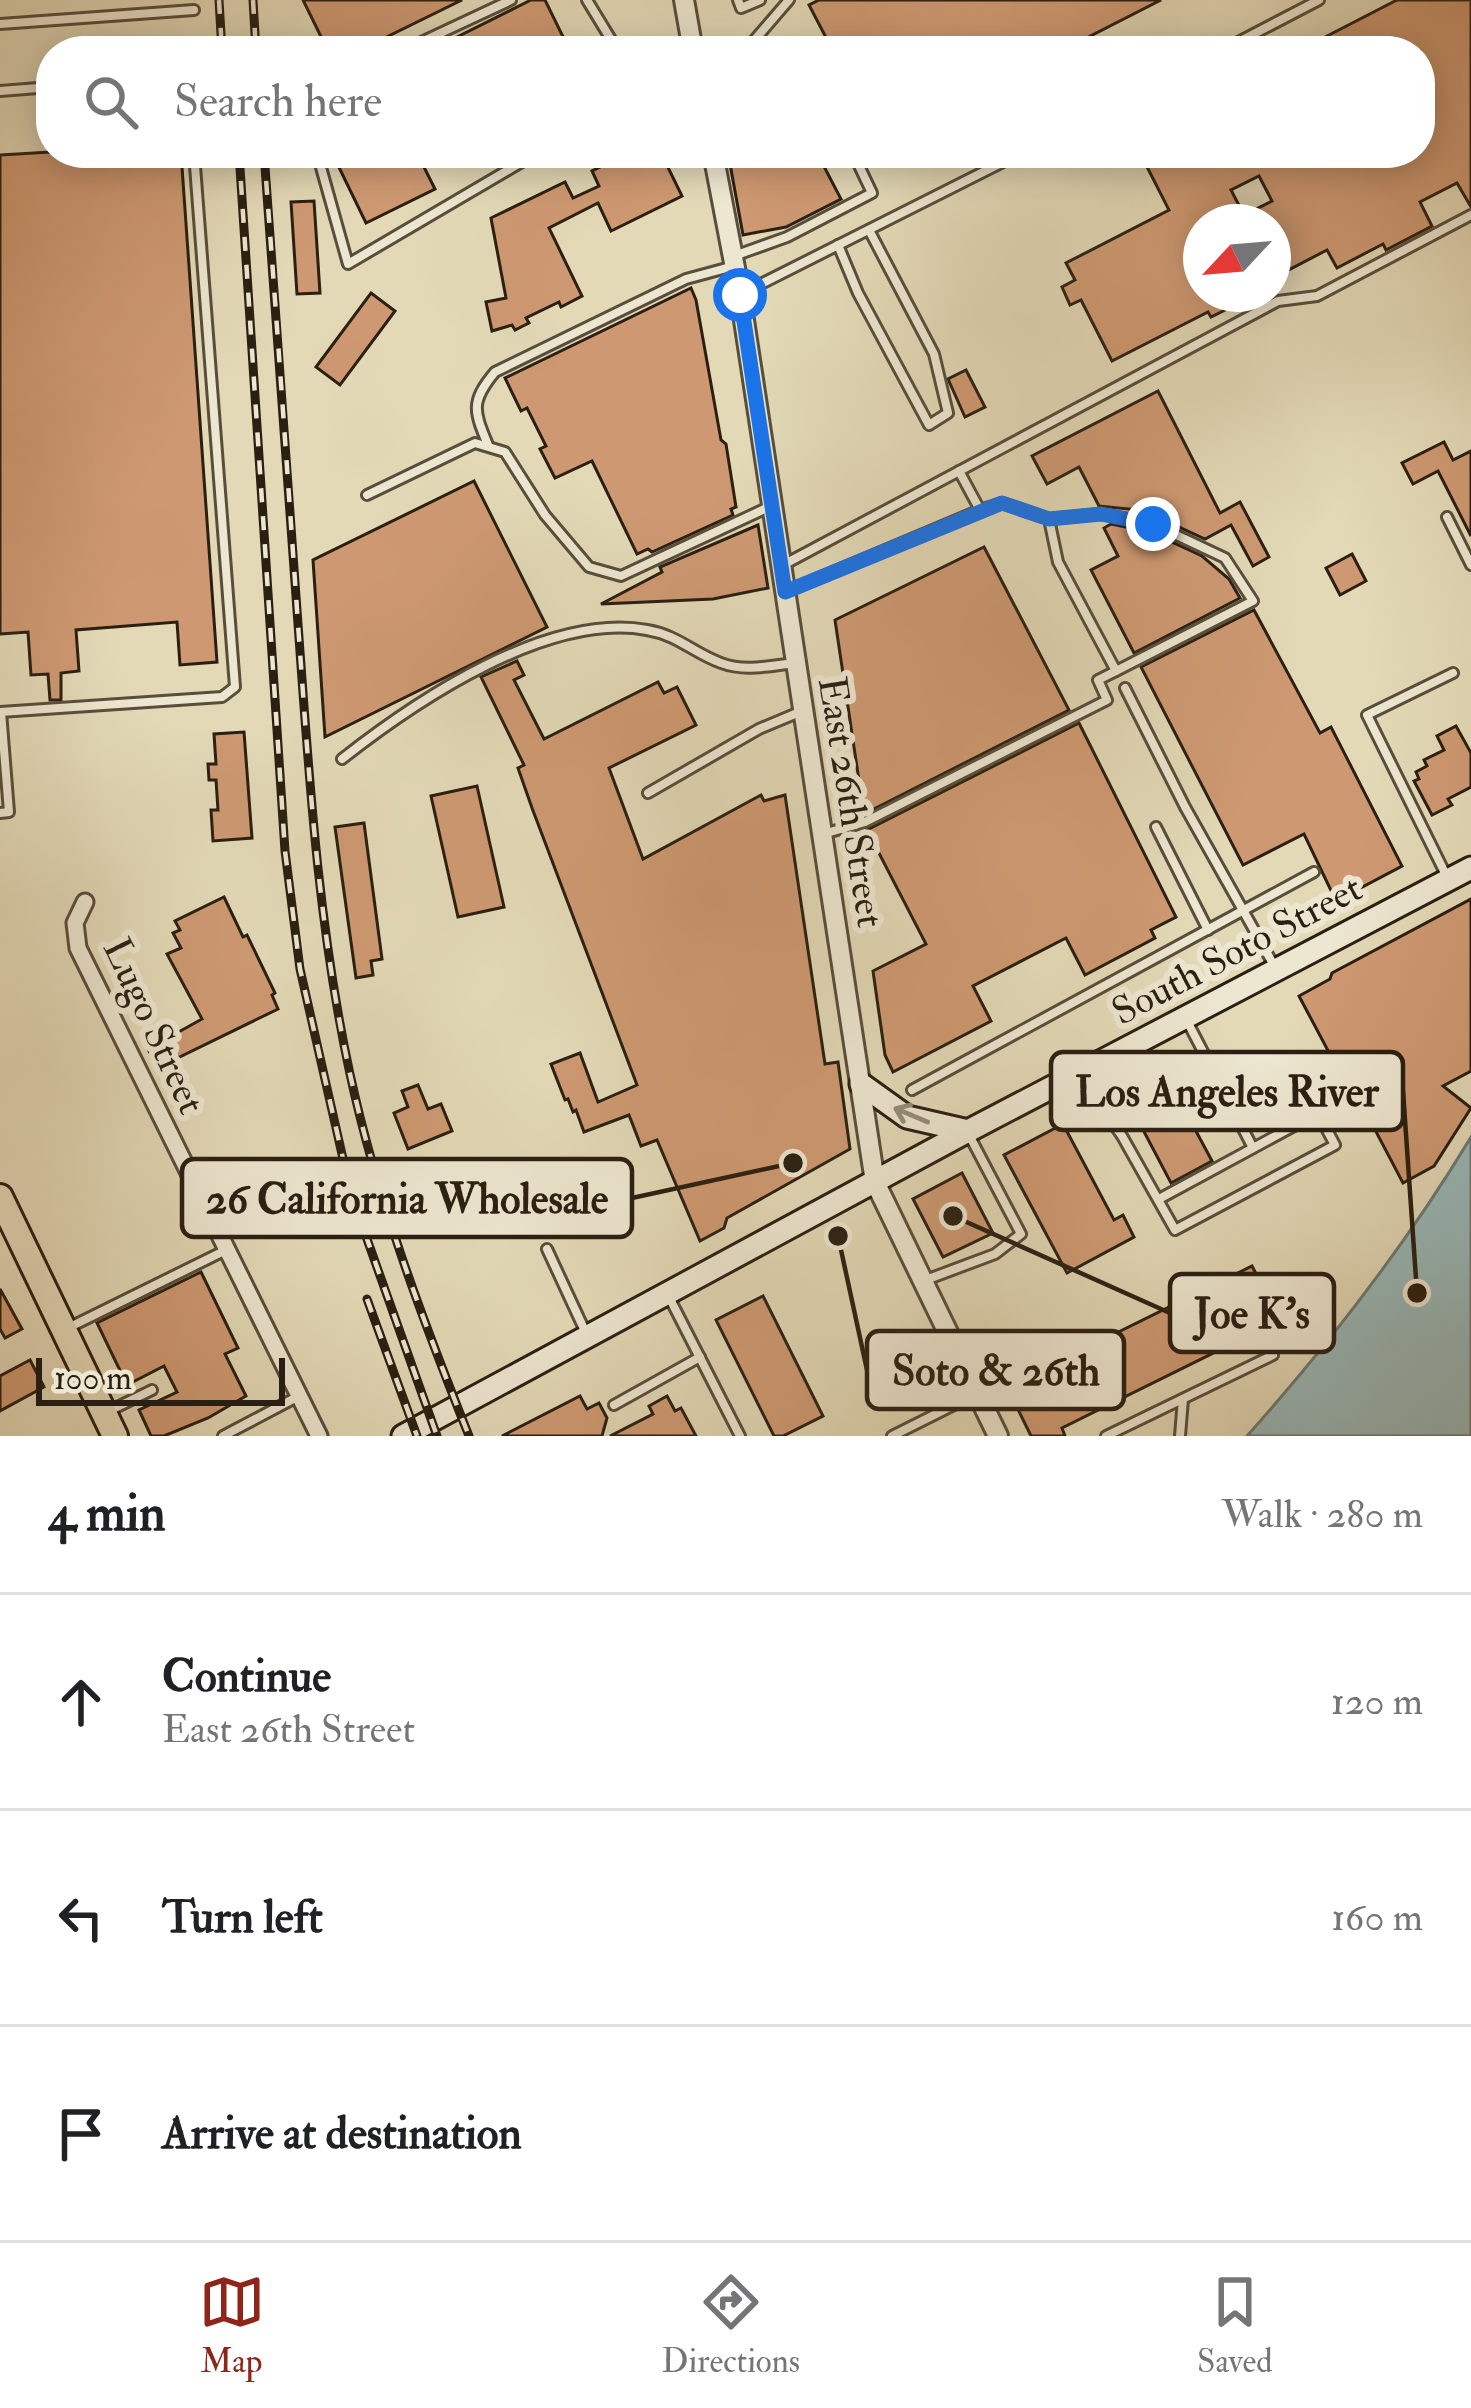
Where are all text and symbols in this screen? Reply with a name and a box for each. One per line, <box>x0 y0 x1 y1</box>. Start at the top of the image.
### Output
search box <box>36 36 1435 168</box>
icon: search <box>78 69 144 135</box>
text: Search here <box>174 74 382 130</box>
north arrow <box>1183 204 1291 312</box>
route start <box>713 268 767 322</box>
route end <box>1126 497 1180 551</box>
street label: East 26th Street <box>807 673 895 931</box>
street label: South Soto Street <box>1104 864 1370 1036</box>
street label: Lugo Street <box>92 930 216 1122</box>
callout: Los Angeles River <box>1051 1052 1403 1130</box>
text: Los Angeles River <box>1075 1067 1380 1119</box>
one-way arrow <box>893 1103 930 1124</box>
callout: 26 California Wholesale <box>182 1159 632 1237</box>
text: 26 California Wholesale <box>206 1174 609 1226</box>
callout: Joe K's <box>1170 1274 1334 1352</box>
text: Joe K's <box>1192 1289 1310 1341</box>
callout: Soto & 26th <box>867 1331 1124 1409</box>
text: Soto & 26th <box>892 1346 1100 1398</box>
scale bar <box>36 1352 285 1405</box>
text: 100 m <box>54 1358 132 1399</box>
text: 4 min <box>48 1482 166 1546</box>
text: Walk · 280 m <box>1221 1490 1423 1539</box>
text: Continue <box>162 1649 331 1705</box>
icon: ahead <box>48 1669 114 1735</box>
text: 120 m <box>1331 1677 1423 1726</box>
text: East 26th Street <box>162 1705 415 1754</box>
icon: left <box>48 1885 114 1951</box>
text: Turn left <box>162 1890 323 1946</box>
text: 160 m <box>1331 1893 1423 1942</box>
icon: arrive <box>48 2101 114 2167</box>
text: Arrive at destination <box>162 2106 522 2162</box>
tab: Map <box>199 2269 265 2382</box>
tab: Directions <box>662 2269 800 2382</box>
tab: Saved <box>1197 2269 1272 2382</box>

